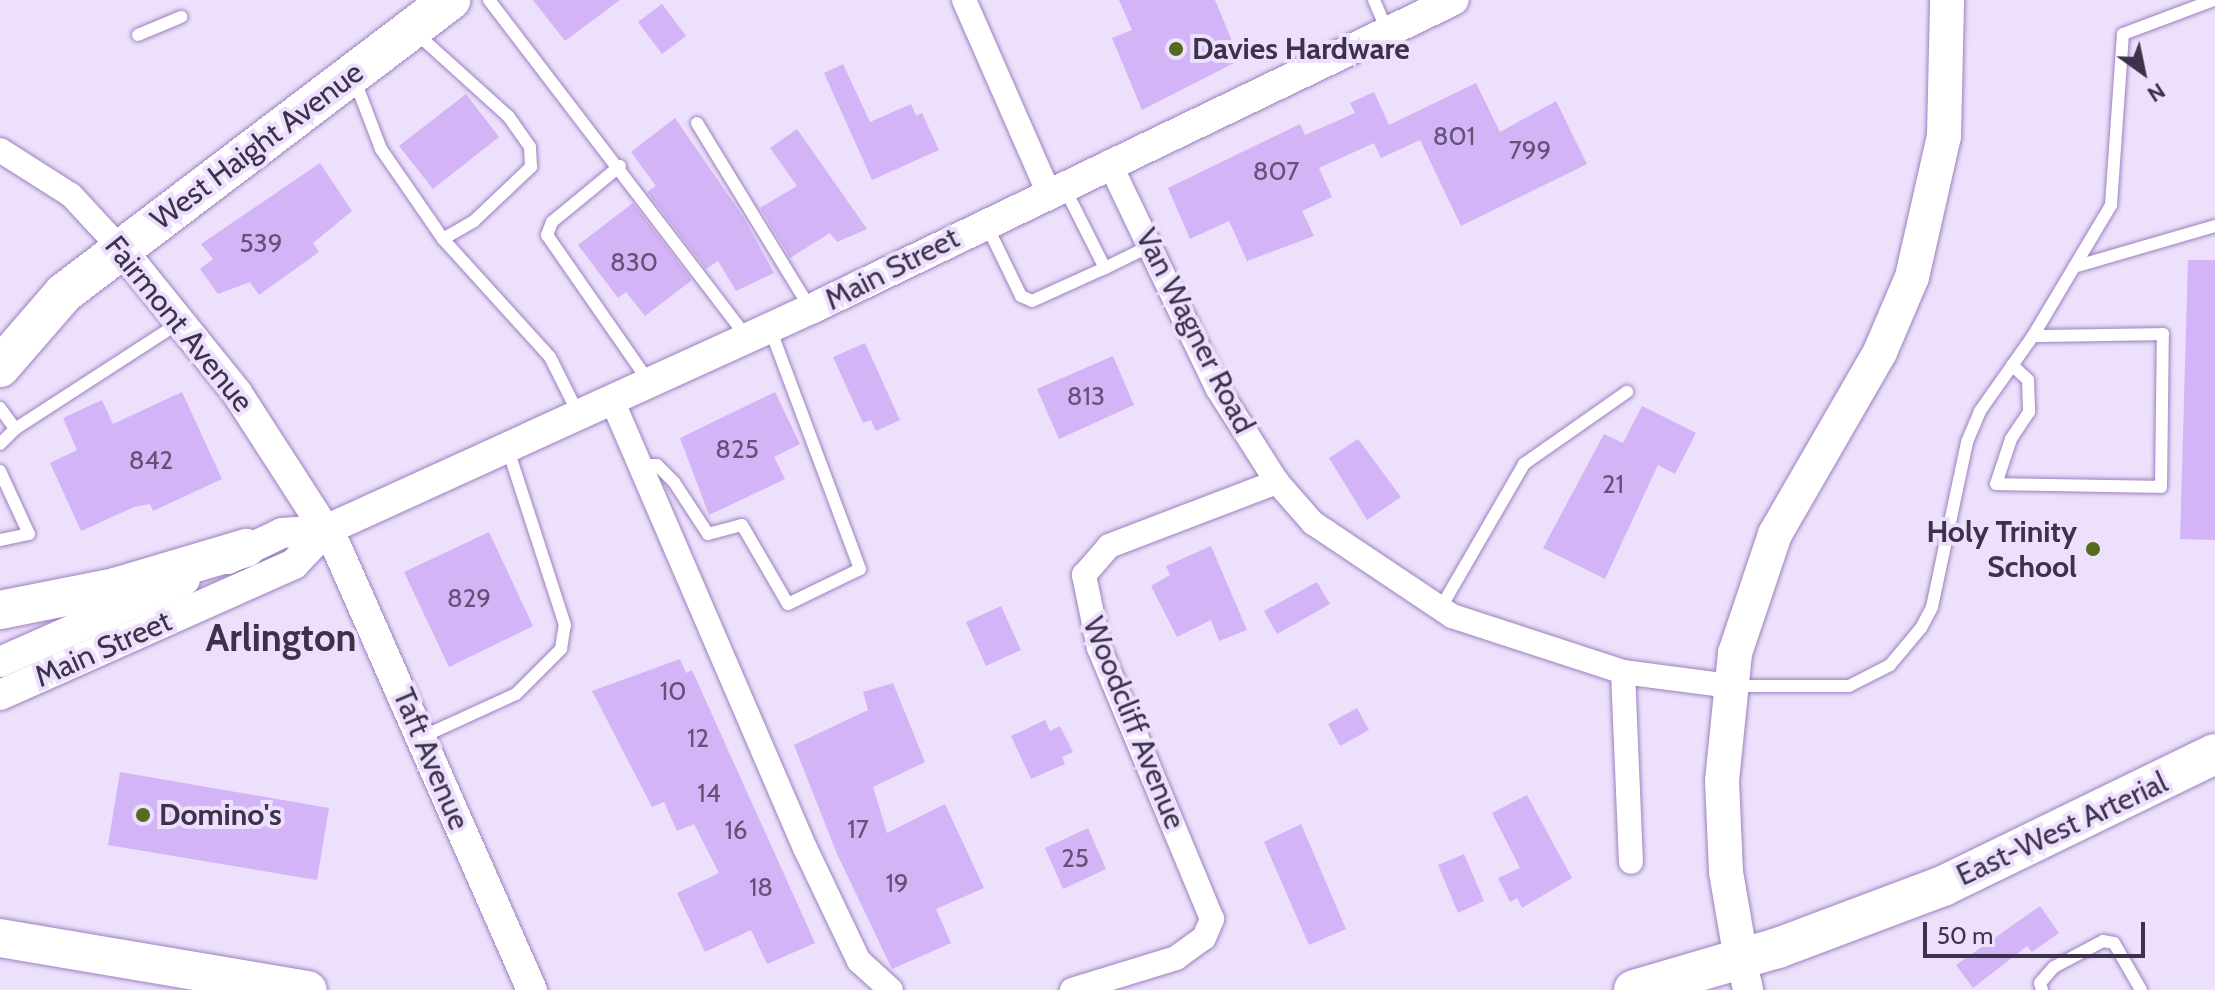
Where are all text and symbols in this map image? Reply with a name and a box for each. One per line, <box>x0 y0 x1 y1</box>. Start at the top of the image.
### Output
place label: Davies Hardware <box>1192 31 1410 67</box>
north arrow <box>2103 32 2183 112</box>
marker: Davies Hardware <box>1167 40 1185 58</box>
street label: West Haight Avenue <box>144 54 370 238</box>
text: N <box>2142 77 2170 108</box>
house number: 801 <box>1433 121 1475 153</box>
house number: 799 <box>1509 135 1551 167</box>
house number: 807 <box>1253 156 1299 188</box>
street label: Main Street <box>819 220 965 318</box>
street label: Van Wagner Road <box>1128 223 1262 439</box>
house number: 539 <box>240 228 282 260</box>
street label: Fairmont Avenue <box>97 229 261 419</box>
house number: 830 <box>610 247 658 279</box>
house number: 813 <box>1067 381 1105 413</box>
house number: 825 <box>715 434 759 466</box>
house number: 842 <box>129 445 173 477</box>
house number: 21 <box>1602 469 1624 501</box>
place label: Holy Trinity School <box>1926 514 2077 584</box>
marker: Holy Trinity School <box>2084 540 2102 558</box>
house number: 829 <box>447 583 491 615</box>
street label: Main Street <box>29 603 177 695</box>
street label: Woodcliff Avenue <box>1075 612 1193 834</box>
district label: Arlington <box>205 615 357 661</box>
house number: 10 <box>660 676 686 708</box>
street label: Taft Avenue <box>385 683 477 835</box>
house number: 12 <box>687 723 709 755</box>
street label: East-West Arterial <box>1951 764 2173 894</box>
house number: 14 <box>697 778 721 810</box>
place label: Domino's <box>159 797 282 833</box>
marker: Domino's <box>134 806 152 824</box>
house number: 17 <box>847 814 869 846</box>
house number: 16 <box>724 815 748 847</box>
house number: 25 <box>1061 843 1089 875</box>
house number: 19 <box>885 868 909 900</box>
house number: 18 <box>749 872 773 904</box>
scale bar <box>1927 906 2149 956</box>
text: 50 m <box>1937 921 1993 950</box>

